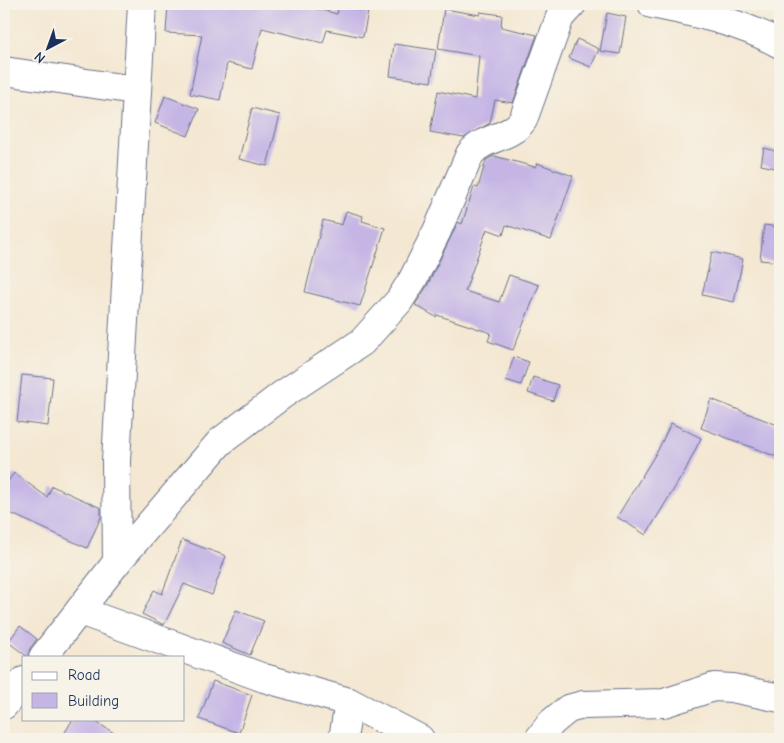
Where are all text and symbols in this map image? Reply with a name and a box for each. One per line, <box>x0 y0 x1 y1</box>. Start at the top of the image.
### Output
north arrow <box>22 22 72 72</box>
text: N <box>31 48 49 67</box>
legend <box>22 656 185 720</box>
text: Road <box>68 666 100 684</box>
text: Building <box>68 692 119 710</box>

